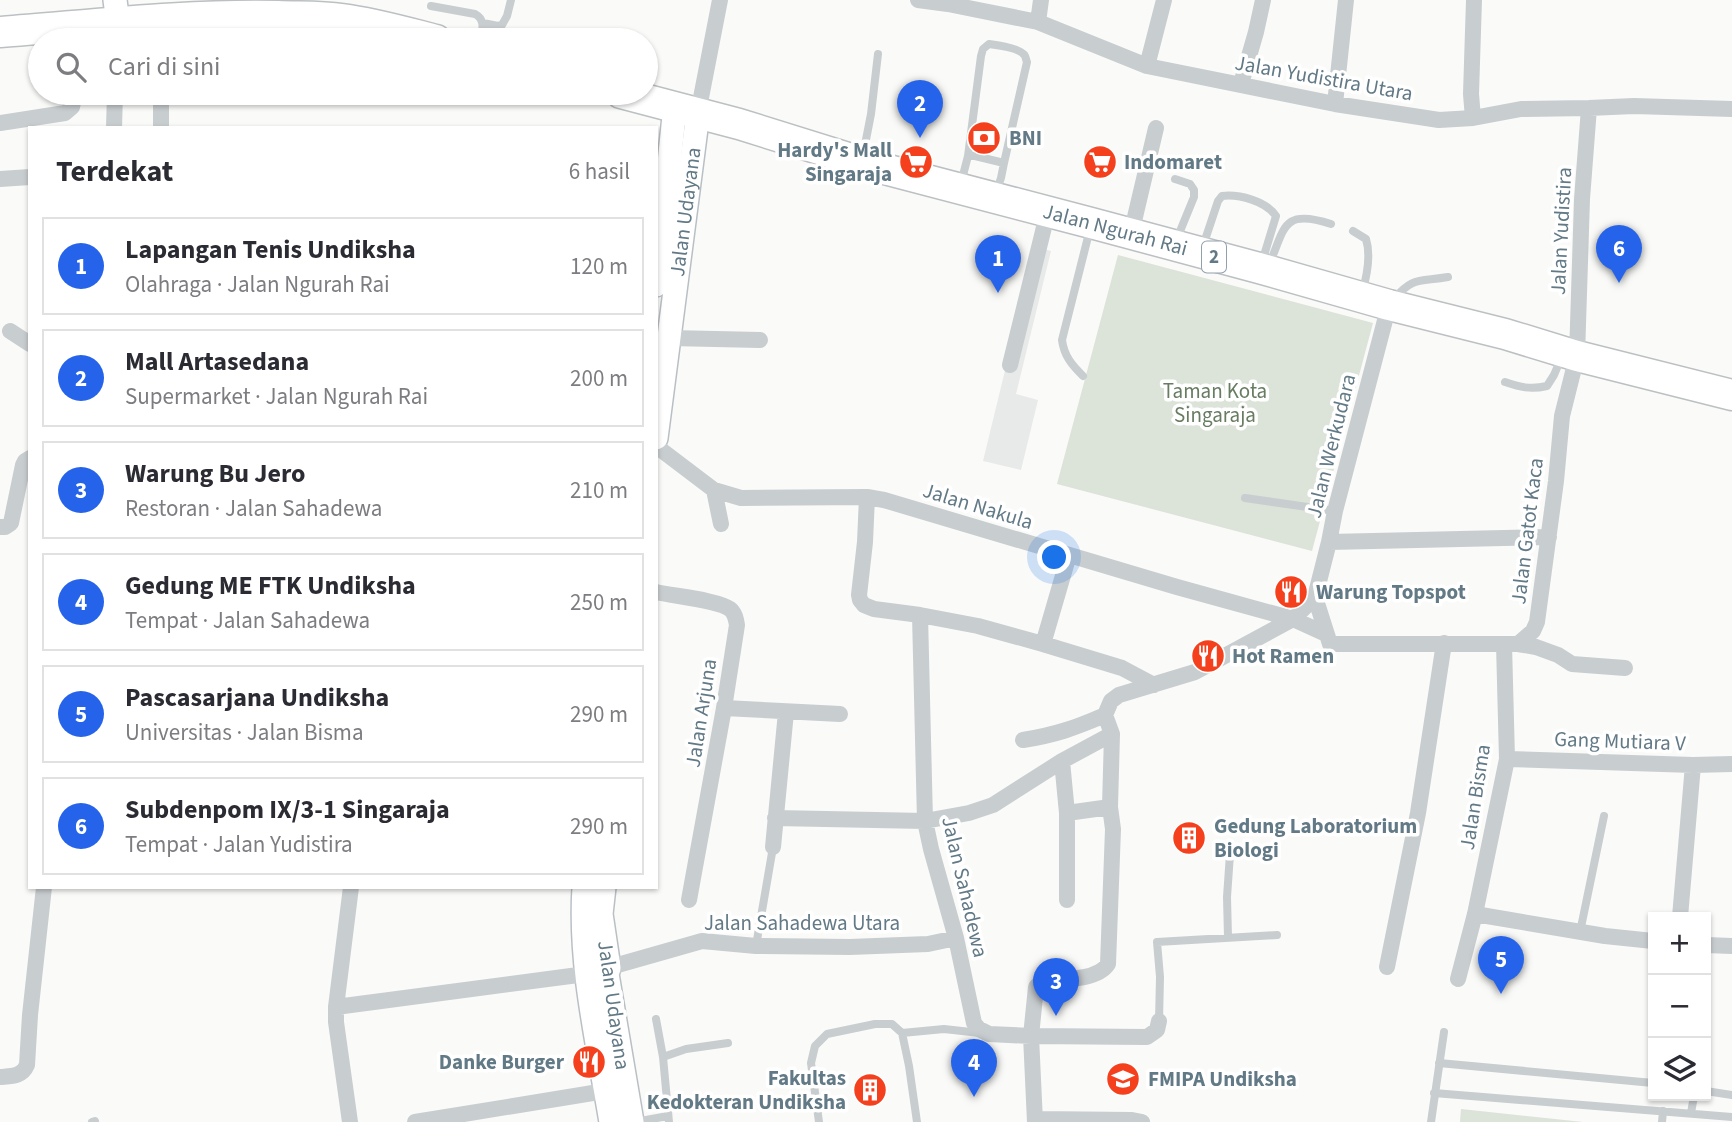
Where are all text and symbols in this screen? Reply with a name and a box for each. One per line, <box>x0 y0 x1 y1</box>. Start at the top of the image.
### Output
search box <box>28 28 658 105</box>
icon: search <box>52 48 90 86</box>
text: Cari di sini <box>108 48 221 85</box>
street label: Jalan Yudistira Utara <box>1233 48 1415 108</box>
pin: 2 <box>897 80 943 138</box>
bank icon: BNI <box>965 119 1003 157</box>
place label: BNI <box>1009 123 1042 153</box>
place label: Hardy's Mall Singaraja <box>777 135 892 189</box>
supermarket icon: Hardy's Mall Singaraja <box>897 143 935 181</box>
supermarket icon: Indomaret <box>1081 143 1119 181</box>
street label: Jalan Udayana <box>662 145 708 278</box>
place label: Indomaret <box>1124 147 1222 177</box>
text: Terdekat <box>56 150 173 193</box>
text: 6 hasil <box>569 155 630 188</box>
street label: Jalan Yudistira <box>1543 166 1579 296</box>
street label: Jalan Ngurah Rai <box>1040 196 1191 263</box>
pin: 6 <box>1596 225 1642 283</box>
text: Lapangan Tenis Undiksha <box>125 231 416 268</box>
pin: 1 <box>975 235 1021 293</box>
road number: 2 <box>1202 242 1226 272</box>
text: 1 <box>75 250 87 283</box>
text: 120 m <box>570 250 628 283</box>
text: Olahraga · Jalan Ngurah Rai <box>125 268 390 301</box>
text: Mall Artasedana <box>125 343 309 380</box>
text: 2 <box>75 362 87 395</box>
text: 200 m <box>570 362 628 395</box>
street label: Jalan Werkudara <box>1299 371 1363 521</box>
park label: Taman Kota Singaraja <box>1163 376 1267 430</box>
text: Supermarket · Jalan Ngurah Rai <box>125 380 428 413</box>
text: Warung Bu Jero <box>125 455 306 492</box>
street label: Jalan Gatot Kaca <box>1503 456 1551 606</box>
text: 3 <box>75 474 87 507</box>
text: 210 m <box>570 474 628 507</box>
street label: Jalan Nakula <box>919 475 1037 537</box>
text: Restoran · Jalan Sahadewa <box>125 492 382 525</box>
your location <box>1037 540 1071 574</box>
text: Gedung ME FTK Undiksha <box>125 567 416 604</box>
restaurant icon: Warung Topspot <box>1272 573 1310 611</box>
place label: Warung Topspot <box>1316 577 1466 607</box>
text: 4 <box>75 586 87 619</box>
text: 250 m <box>570 586 628 619</box>
text: Tempat · Jalan Sahadewa <box>125 604 370 637</box>
restaurant icon: Hot Ramen <box>1189 637 1227 675</box>
place label: Hot Ramen <box>1232 641 1334 671</box>
street label: Jalan Arjuna <box>678 657 724 769</box>
text: Pascasarjana Undiksha <box>125 679 389 716</box>
text: 5 <box>75 698 87 731</box>
text: 290 m <box>570 698 628 731</box>
text: Universitas · Jalan Bisma <box>125 716 364 749</box>
street label: Gang Mutiara V <box>1554 724 1687 758</box>
street label: Jalan Bisma <box>1452 742 1498 852</box>
text: Subdenpom IX/3-1 Singaraja <box>125 791 450 828</box>
text: 6 <box>75 810 87 843</box>
text: 290 m <box>570 810 628 843</box>
place label: Gedung Laboratorium Biologi <box>1214 811 1417 865</box>
street label: Jalan Sahadewa <box>934 814 996 960</box>
building icon: Gedung Laboratorium Biologi <box>1170 819 1208 857</box>
text: Tempat · Jalan Yudistira <box>125 828 353 861</box>
street label: Jalan Sahadewa Utara <box>704 908 900 938</box>
map controls <box>1648 912 1711 1101</box>
button: + <box>1648 912 1711 975</box>
pin: 5 <box>1478 936 1524 994</box>
street label: Jalan Udayana <box>590 938 638 1072</box>
pin: 3 <box>1033 958 1079 1016</box>
button: − <box>1648 975 1711 1038</box>
button: layers <box>1648 1038 1711 1101</box>
pin: 4 <box>951 1039 997 1097</box>
restaurant icon: Danke Burger <box>570 1043 608 1081</box>
place label: Danke Burger <box>439 1047 565 1077</box>
school or university icon: FMIPA Undiksha <box>1104 1060 1142 1098</box>
place label: Fakultas Kedokteran Undiksha <box>647 1063 846 1117</box>
place label: FMIPA Undiksha <box>1148 1064 1297 1094</box>
building icon: Fakultas Kedokteran Undiksha <box>851 1071 889 1109</box>

